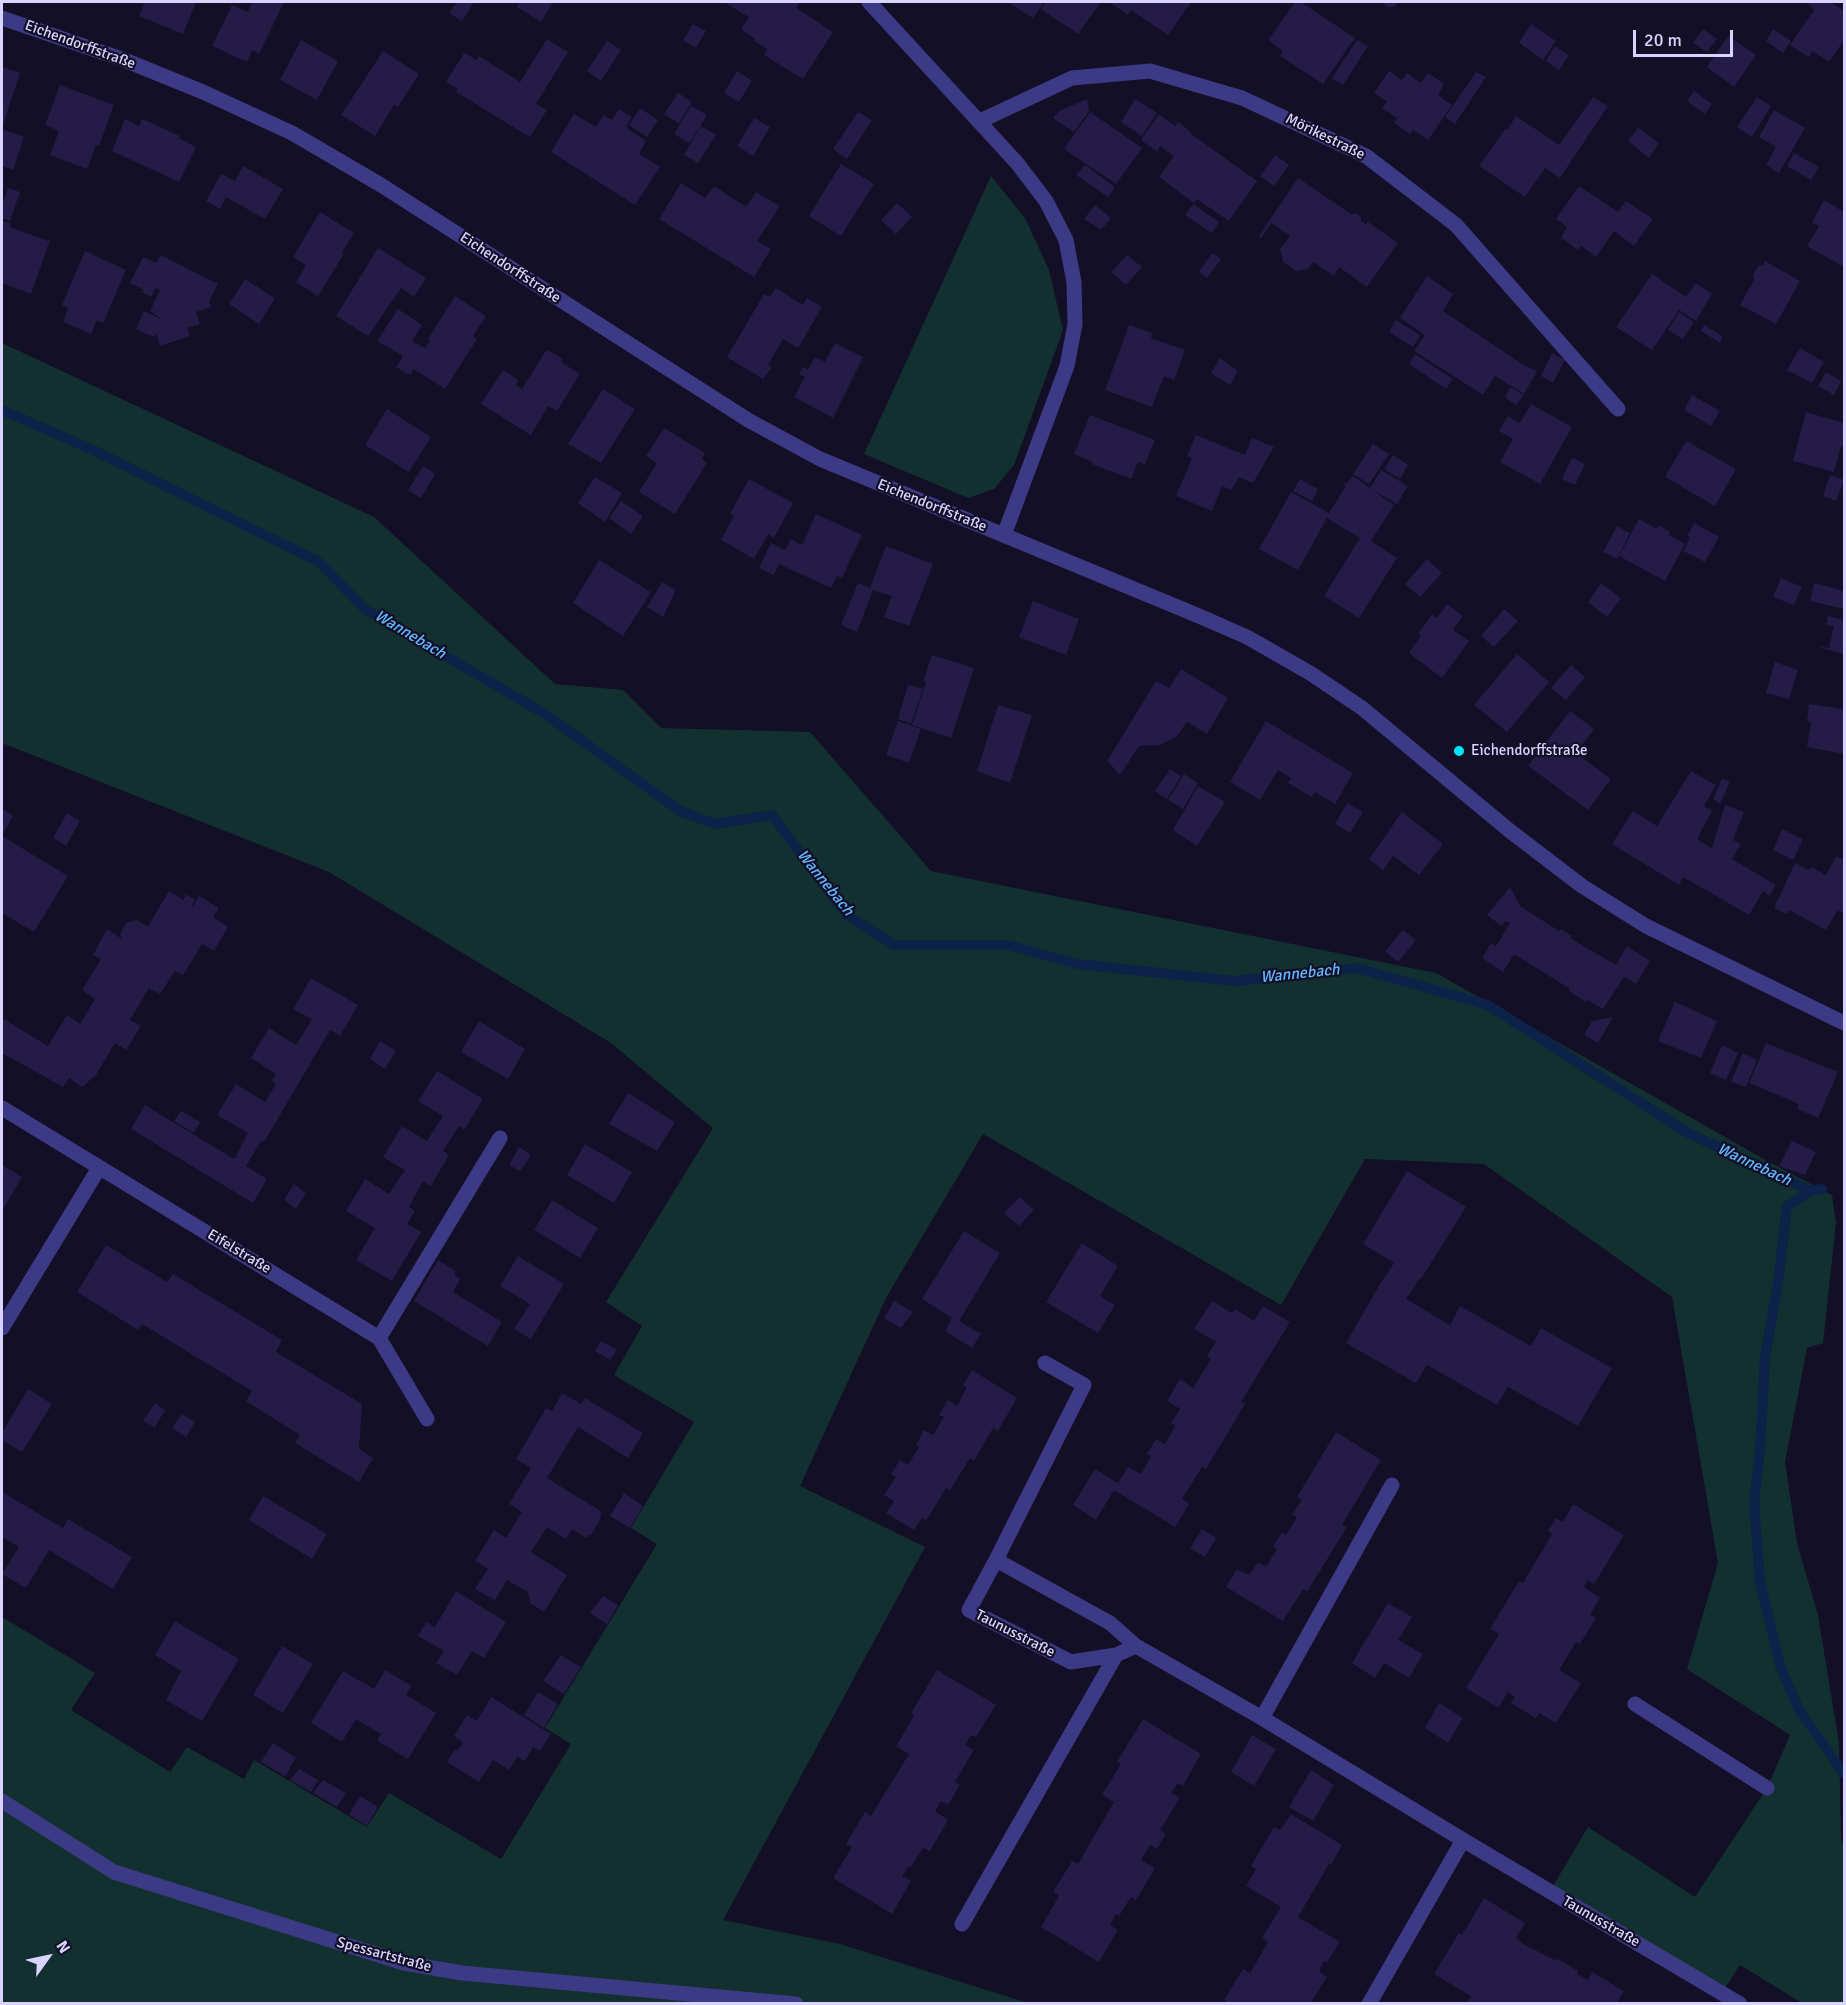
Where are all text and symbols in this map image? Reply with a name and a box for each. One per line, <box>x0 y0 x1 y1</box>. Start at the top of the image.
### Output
street label: Eichendorffstraße <box>22 17 138 73</box>
scale bar <box>1636 18 1736 56</box>
text: 20 m <box>1644 29 1682 51</box>
street label: Mörikestraße <box>1282 110 1368 164</box>
street label: Eichendorffstraße <box>456 229 564 307</box>
street label: Eichendorffstraße <box>875 476 989 536</box>
water label: Wannebach <box>371 606 449 664</box>
place label: Eichendorffstraße <box>1471 742 1588 760</box>
marker: Eichendorffstraße <box>1452 744 1466 758</box>
water label: Wannebach <box>793 846 857 920</box>
water label: Wannebach <box>1260 960 1340 988</box>
water label: Wannebach <box>1714 1140 1794 1190</box>
street label: Eifelstraße <box>204 1226 274 1278</box>
street label: Taunusstraße <box>972 1606 1058 1662</box>
street label: Taunusstraße <box>1559 1893 1643 1951</box>
north arrow <box>18 1927 78 1987</box>
street label: Spessartstraße <box>335 1934 433 1976</box>
text: N <box>52 1937 75 1957</box>

